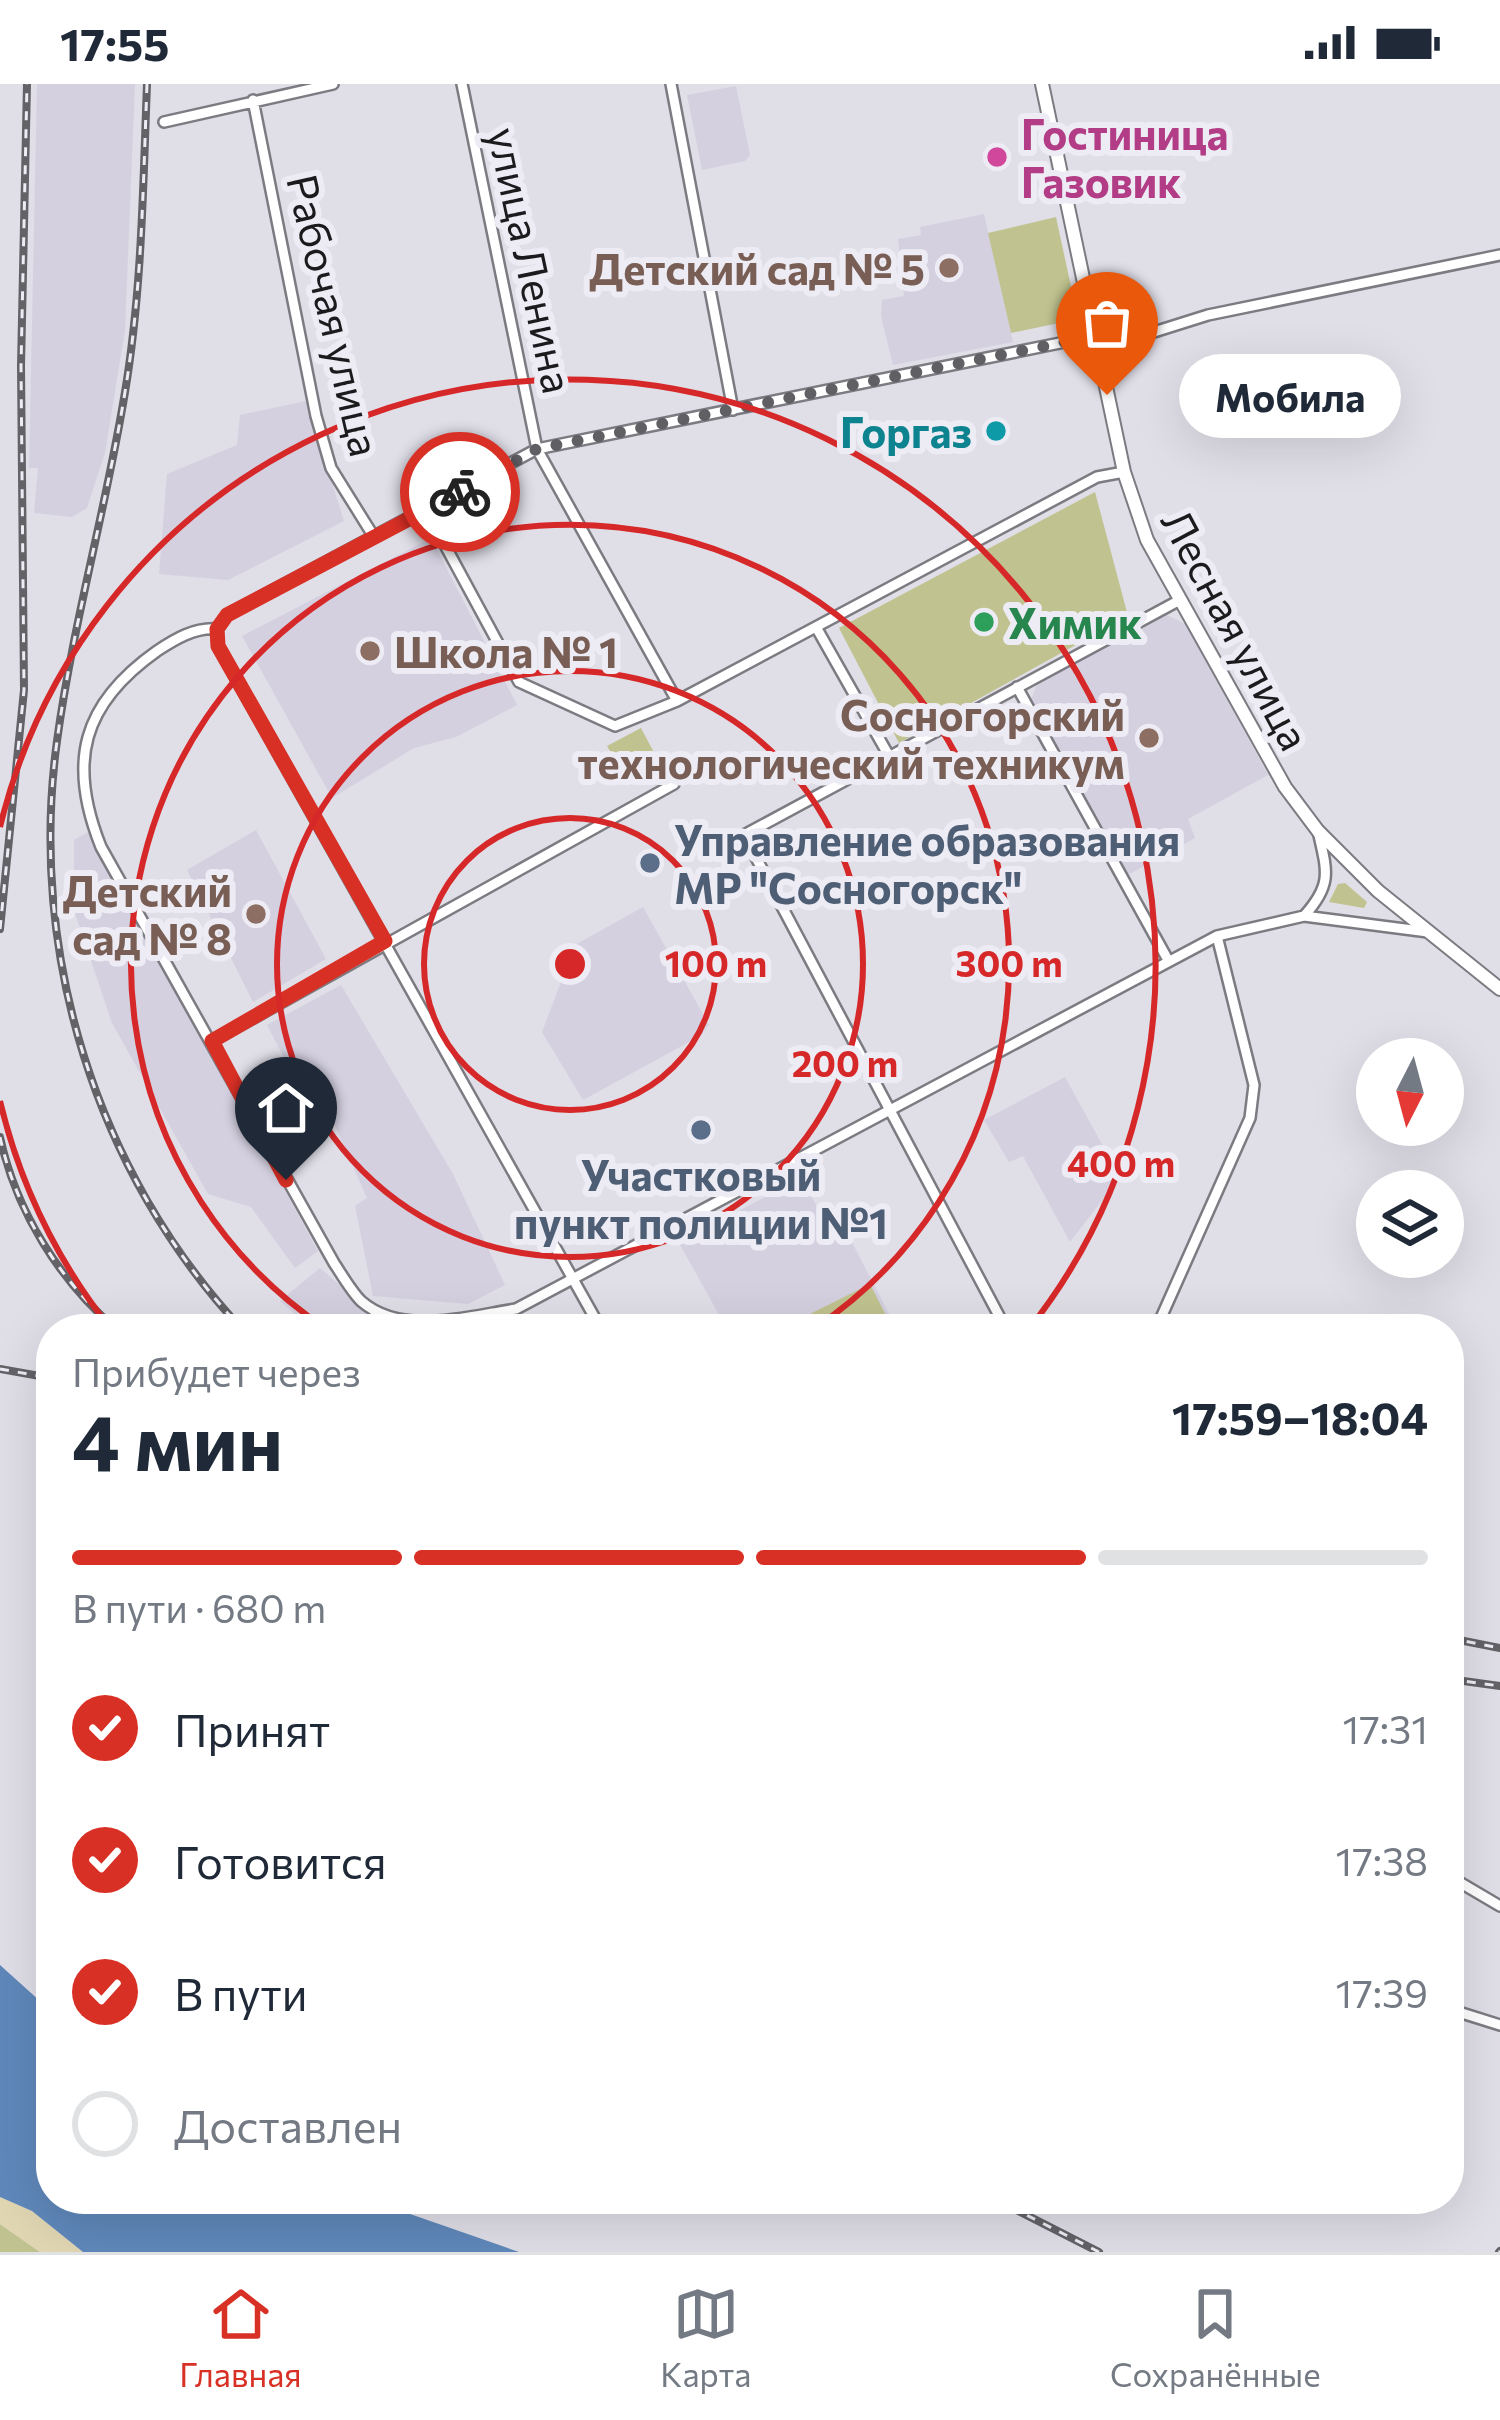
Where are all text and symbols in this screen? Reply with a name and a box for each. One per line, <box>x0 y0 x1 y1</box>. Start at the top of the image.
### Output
text: 17:55 <box>60 15 169 70</box>
place label: Гостиница Газовик <box>1021 107 1228 207</box>
street label: улица Ленина <box>478 122 586 398</box>
marker: Гостиница Газовик <box>984 144 1010 170</box>
street label: Рабочая улица <box>277 169 393 461</box>
place label: Детский сад № 5 <box>589 242 925 294</box>
marker: Детский сад № 5 <box>936 255 962 281</box>
pin <box>1056 272 1158 395</box>
icon: bag <box>1074 290 1140 356</box>
callout: Мобила <box>1179 353 1401 437</box>
text: Мобила <box>1215 372 1365 420</box>
place label: Горгаз <box>840 405 972 457</box>
marker: Горгаз <box>983 418 1009 444</box>
courier <box>400 432 520 552</box>
icon: bike <box>427 459 493 525</box>
street label: Лесная улица <box>1152 500 1322 758</box>
place label: Химик <box>1008 596 1142 648</box>
marker: Химик <box>971 609 997 635</box>
place label: Школа № 1 <box>394 625 618 677</box>
marker: Школа № 1 <box>357 638 383 664</box>
place label: Сосногорский технологический техникум <box>578 688 1125 788</box>
marker: Сосногорский технологический техникум <box>1136 725 1162 751</box>
place label: Управление образования МР "Сосногорск" <box>674 813 1180 913</box>
marker: Управление образования МР "Сосногорск" <box>637 850 663 876</box>
place label: Детский сад № 8 <box>63 864 232 964</box>
marker: Детский сад № 8 <box>243 901 269 927</box>
text: 100 m <box>665 940 767 984</box>
text: 300 m <box>955 940 1063 984</box>
centre of rings <box>549 943 591 985</box>
north arrow <box>1356 1038 1464 1146</box>
map controls <box>1356 1038 1464 1278</box>
text: 200 m <box>792 1040 898 1084</box>
pin <box>235 1057 337 1180</box>
icon: home <box>253 1075 319 1141</box>
marker: Участковый пункт полиции №1 <box>688 1117 714 1143</box>
text: 400 m <box>1067 1140 1175 1184</box>
place label: Участковый пункт полиции №1 <box>514 1148 888 1248</box>
button: layers <box>1356 1170 1464 1278</box>
text: Прибудет через <box>72 1347 361 1395</box>
text: 17:59–18:04 <box>1172 1389 1428 1444</box>
text: 4 мин <box>72 1392 283 1487</box>
text: В пути · 680 m <box>72 1583 326 1631</box>
icon: check <box>72 1695 138 1761</box>
text: Принят <box>174 1701 330 1756</box>
text: 17:31 <box>1343 1704 1428 1752</box>
icon: check <box>72 1827 138 1893</box>
text: Готовится <box>174 1833 387 1888</box>
text: 17:38 <box>1336 1836 1428 1884</box>
icon: check <box>72 1959 138 2025</box>
text: В пути <box>174 1965 308 2020</box>
text: 17:39 <box>1336 1968 1428 2016</box>
text: Доставлен <box>174 2097 402 2152</box>
tab: Главная <box>179 2281 302 2394</box>
tab: Карта <box>660 2281 751 2394</box>
tab: Сохранённые <box>1110 2281 1321 2394</box>

